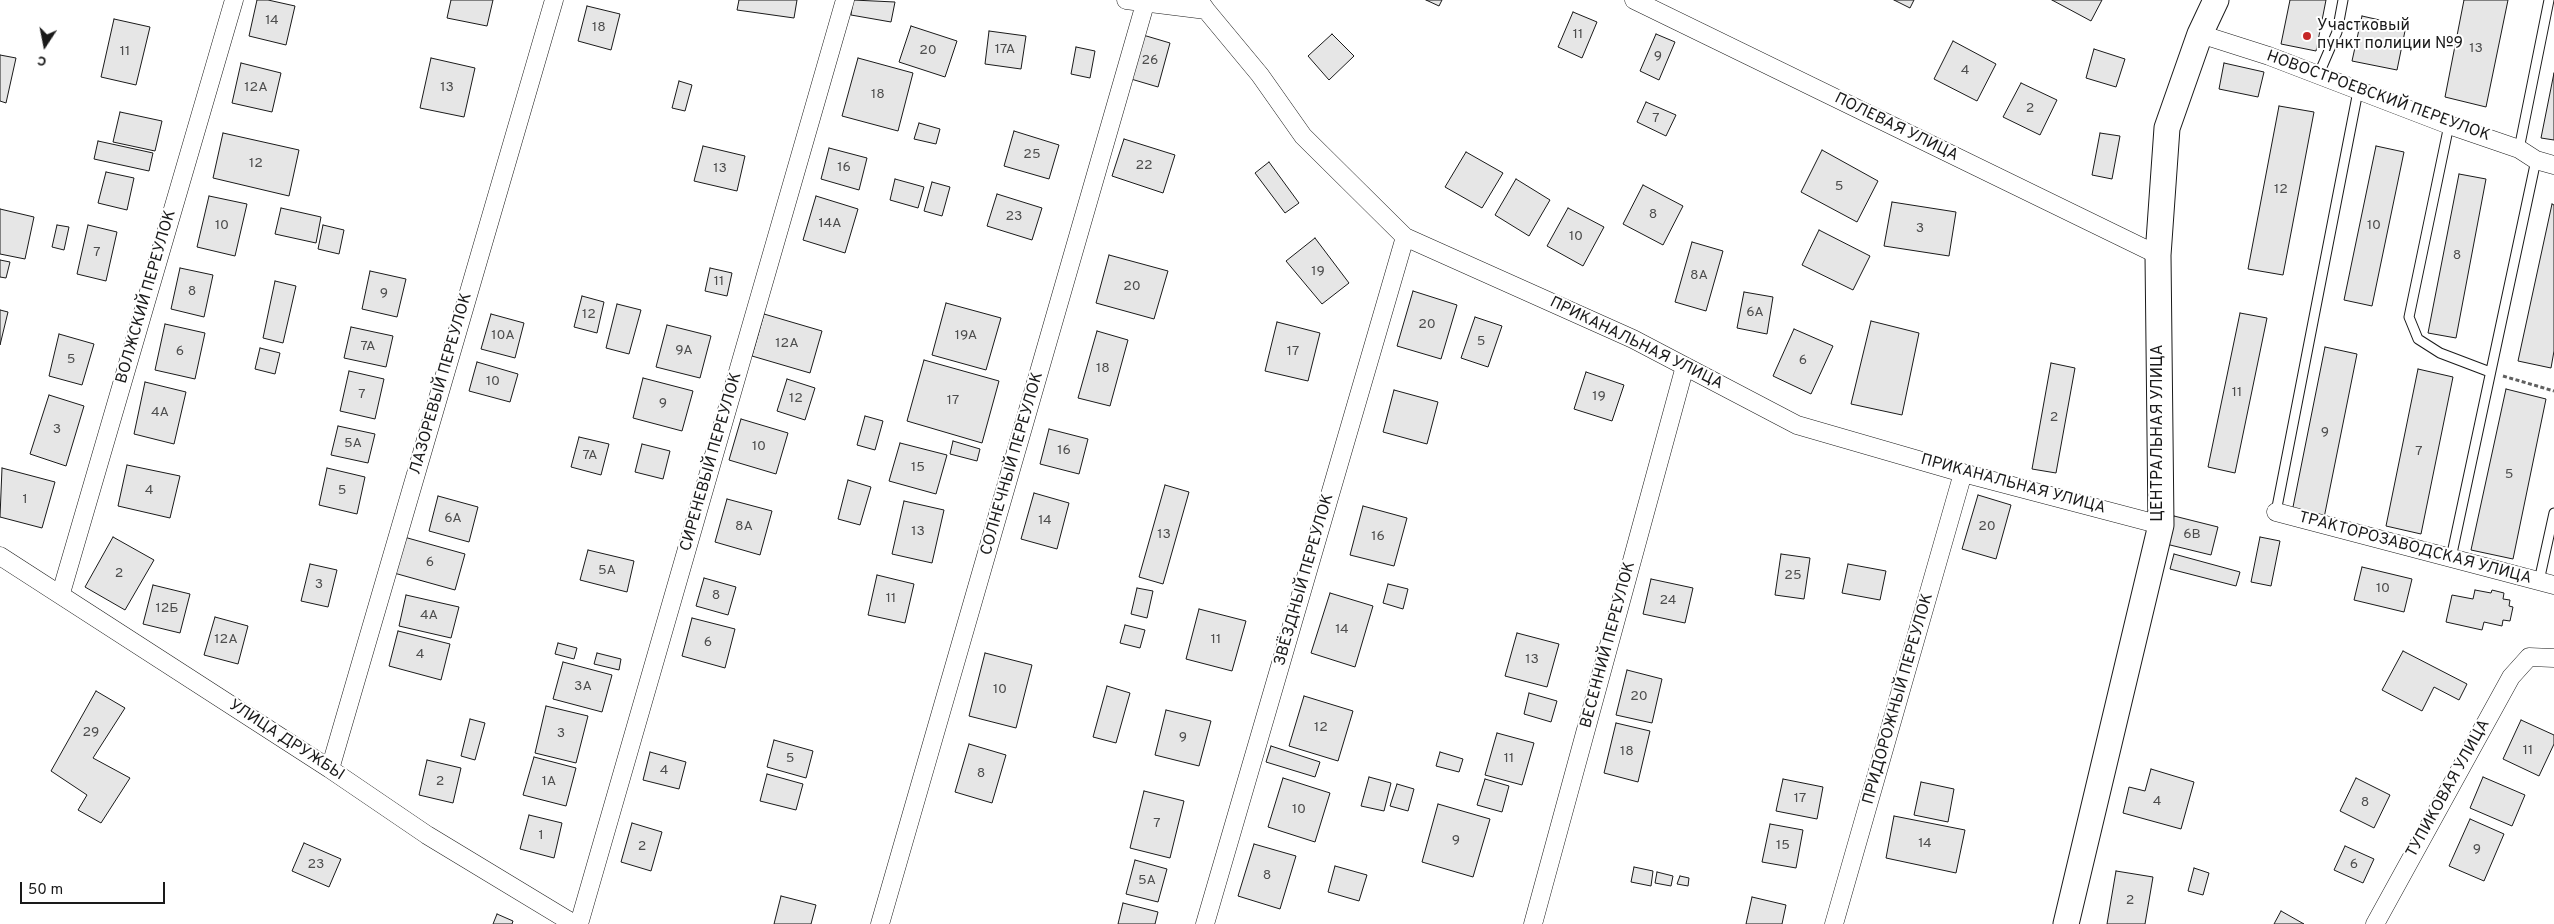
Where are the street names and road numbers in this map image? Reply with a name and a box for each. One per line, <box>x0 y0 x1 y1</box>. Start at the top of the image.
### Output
street label: НОВОСТРОЕВСКИЙ ПЕРЕУЛОК <box>2264 48 2492 146</box>
street label: ПОЛЕВАЯ УЛИЦА <box>1831 90 1961 166</box>
street label: ВОЛЖСКИЙ ПЕРЕУЛОК <box>113 208 181 386</box>
street label: ЛАЗОРЕВЫЙ ПЕРЕУЛОК <box>407 291 477 477</box>
street label: ПРИКАНАЛЬНАЯ УЛИЦА <box>1546 294 1726 394</box>
street label: ЦЕНТРАЛЬНАЯ УЛИЦА <box>2149 344 2169 522</box>
street label: СИРЕНЕВЫЙ ПЕРЕУЛОК <box>677 370 747 554</box>
street label: СОЛНЕЧНЫЙ ПЕРЕУЛОК <box>978 370 1048 558</box>
street label: ПРИКАНАЛЬНАЯ УЛИЦА <box>1918 451 2108 519</box>
street label: ЗВЁЗДНЫЙ ПЕРЕУЛОК <box>1271 492 1339 668</box>
street label: ТРАКТОРОЗАВОДСКАЯ УЛИЦА <box>2296 509 2534 589</box>
street label: ВЕСЕННИЙ ПЕРЕУЛОК <box>1578 560 1640 730</box>
street label: ПРИДОРОЖНЫЙ ПЕРЕУЛОК <box>1860 591 1938 807</box>
street label: УЛИЦА ДРУЖБЫ <box>225 697 347 785</box>
street label: ТУПИКОВАЯ УЛИЦА <box>2403 717 2495 861</box>

